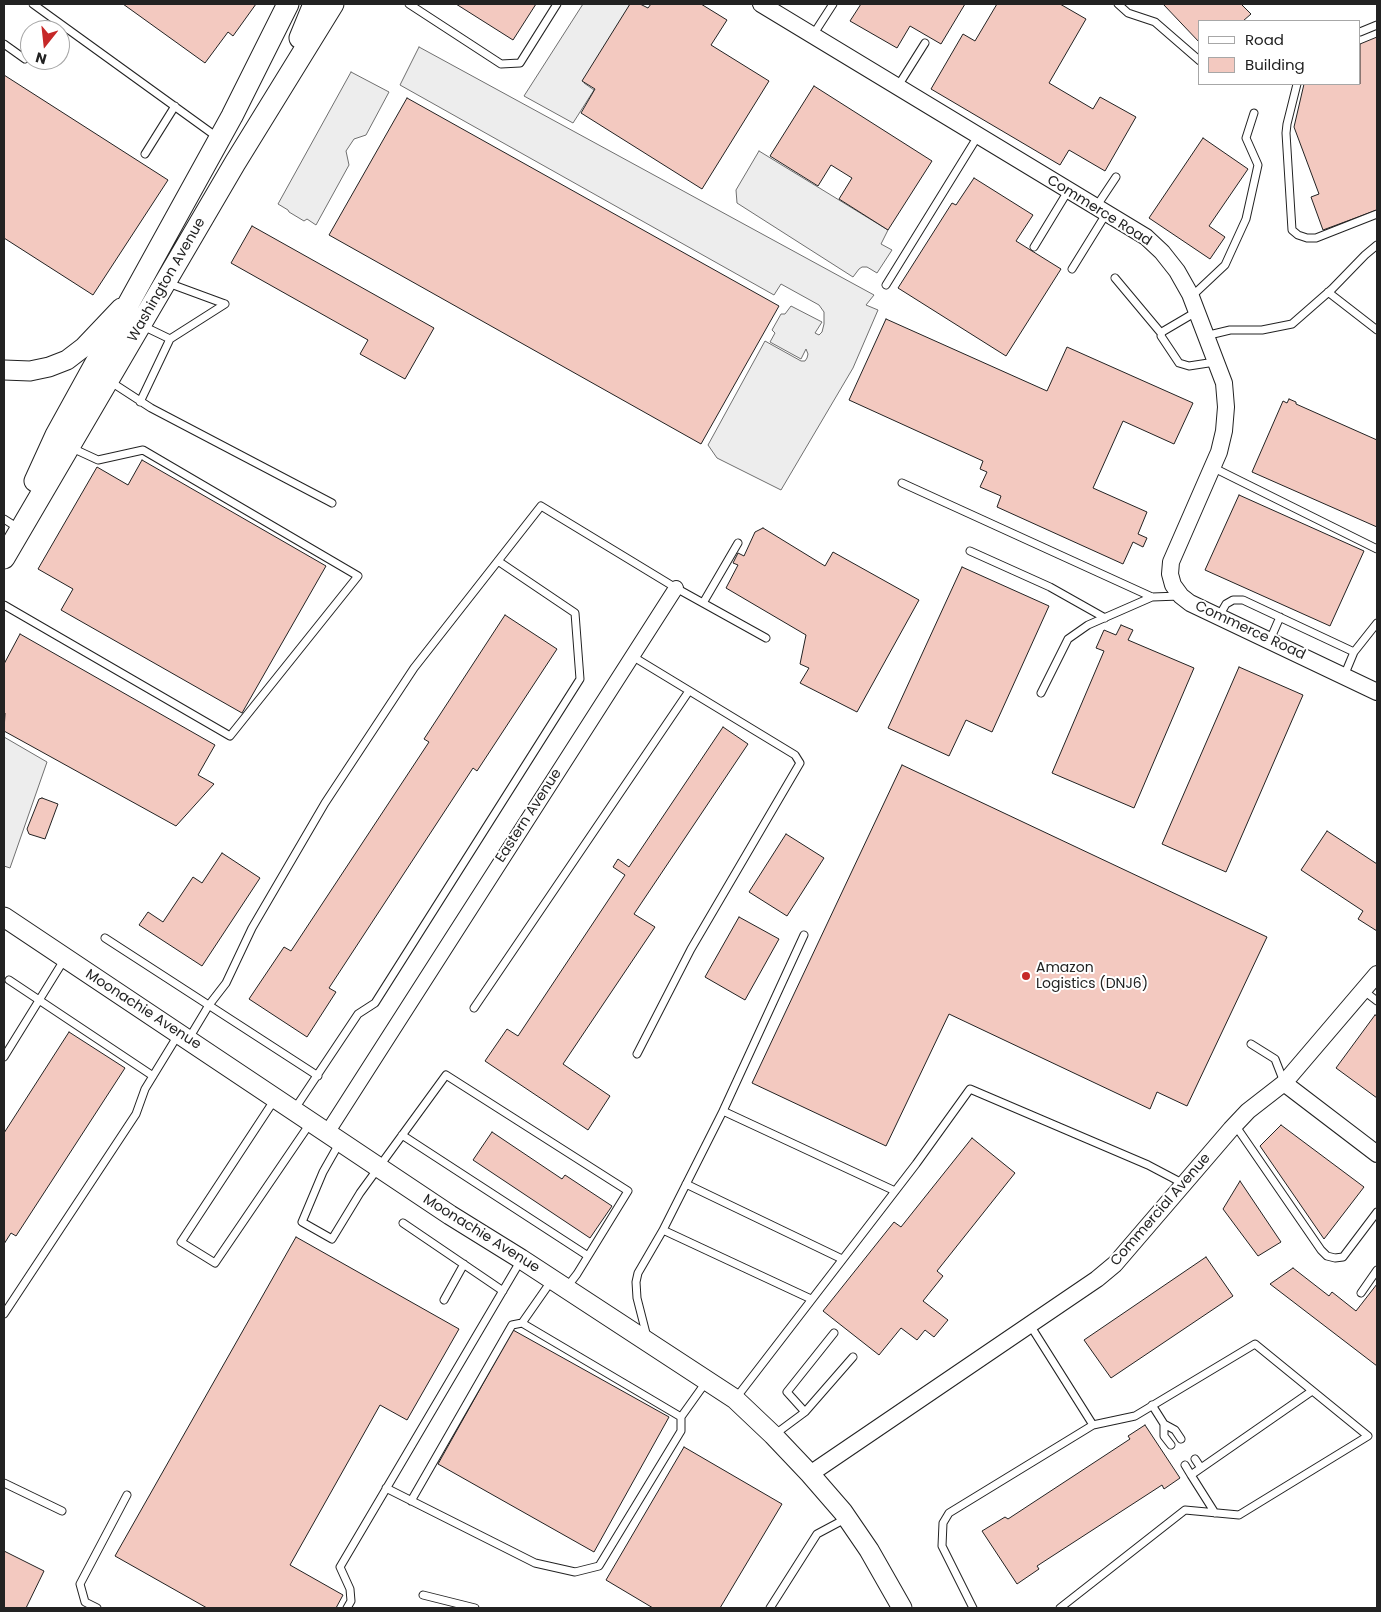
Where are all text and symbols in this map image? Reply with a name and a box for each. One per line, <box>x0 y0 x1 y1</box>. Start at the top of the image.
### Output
north arrow <box>20 20 70 70</box>
legend <box>1198 20 1361 85</box>
text: Road <box>1245 29 1284 50</box>
text: N <box>33 47 49 70</box>
text: Building <box>1245 54 1305 75</box>
street label: Commerce Road <box>1044 172 1154 250</box>
street label: Washington Avenue <box>125 215 209 345</box>
street label: Commerce Road <box>1192 598 1308 664</box>
street label: Eastern Avenue <box>492 766 566 866</box>
place label: Amazon Logistics (DNJ6) <box>1036 960 1148 992</box>
street label: Moonachie Avenue <box>82 966 204 1054</box>
marker: Amazon Logistics (DNJ6) <box>1020 970 1032 982</box>
street label: Commercial Avenue <box>1108 1150 1214 1270</box>
street label: Moonachie Avenue <box>420 1191 542 1277</box>

